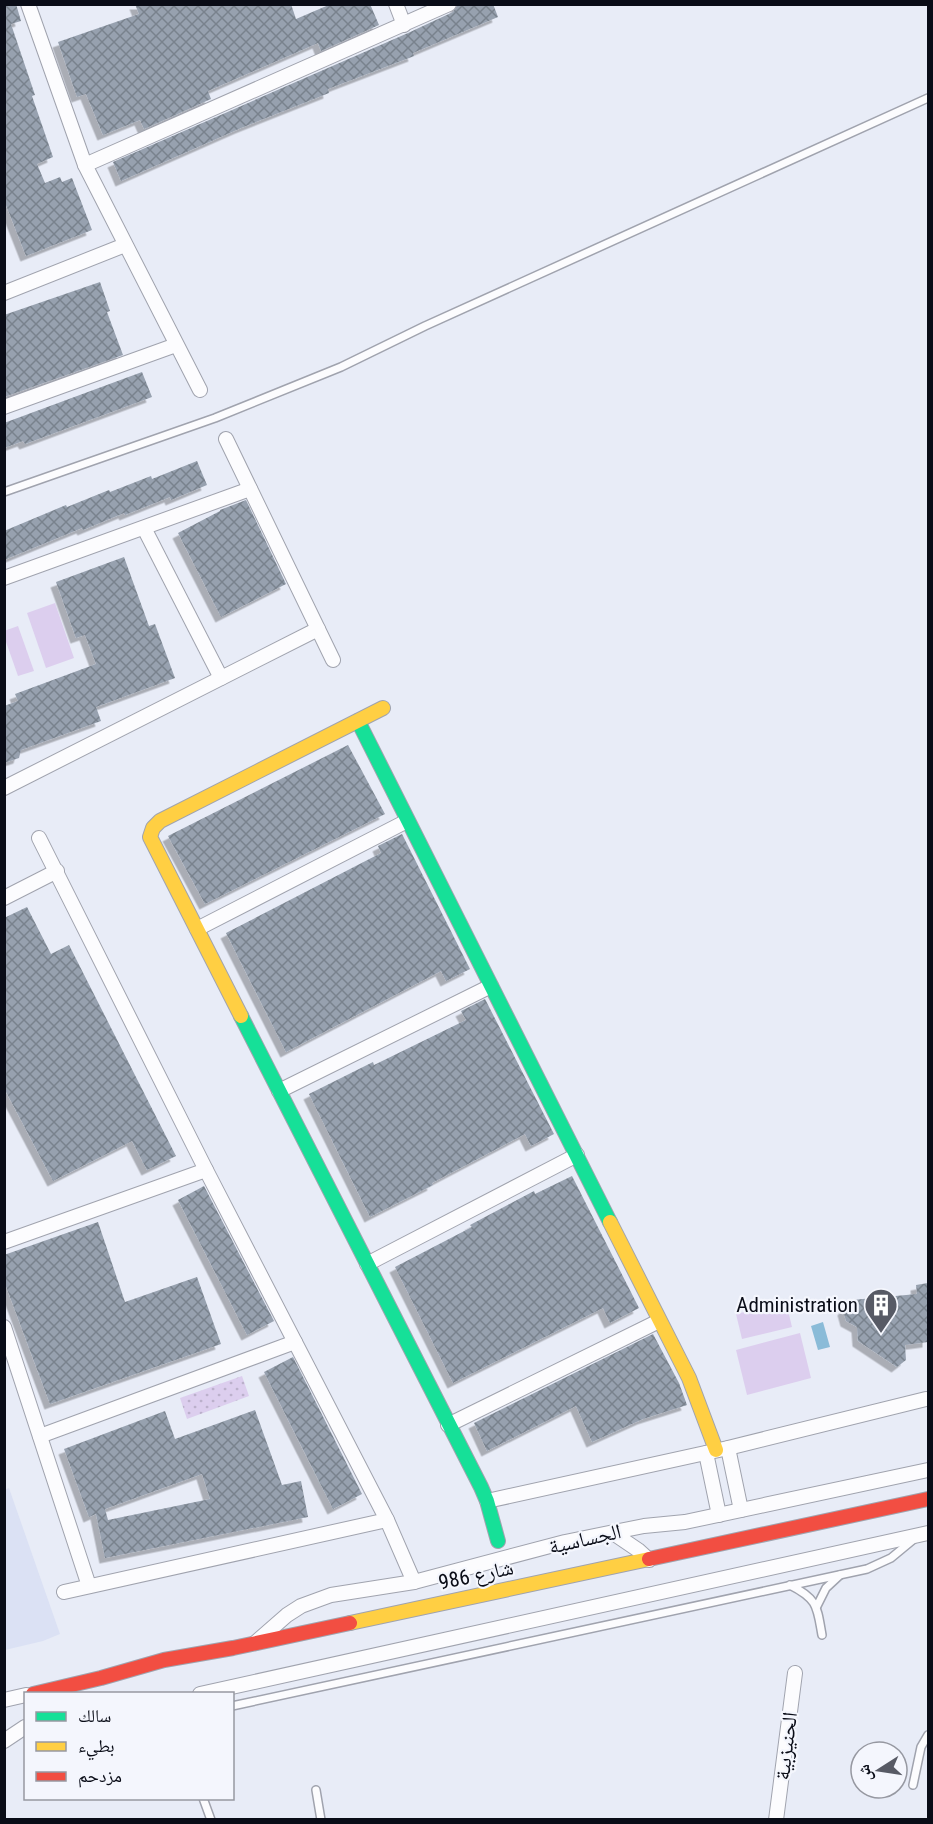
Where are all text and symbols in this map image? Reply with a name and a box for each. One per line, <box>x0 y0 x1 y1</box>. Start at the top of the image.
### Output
building icon: Administration <box>863 1287 899 1334</box>
place label: Administration <box>736 1293 858 1317</box>
street label: الجساسية <box>546 1519 624 1559</box>
street label: شارع 986 <box>436 1555 516 1596</box>
legend <box>24 1692 234 1800</box>
text: سالك <box>78 1705 111 1726</box>
street label: الحنيزبية <box>770 1711 802 1781</box>
text: بطيء <box>78 1735 115 1761</box>
north arrow <box>849 1740 909 1800</box>
text: ش <box>854 1763 876 1783</box>
text: مزدحم <box>78 1765 122 1788</box>

